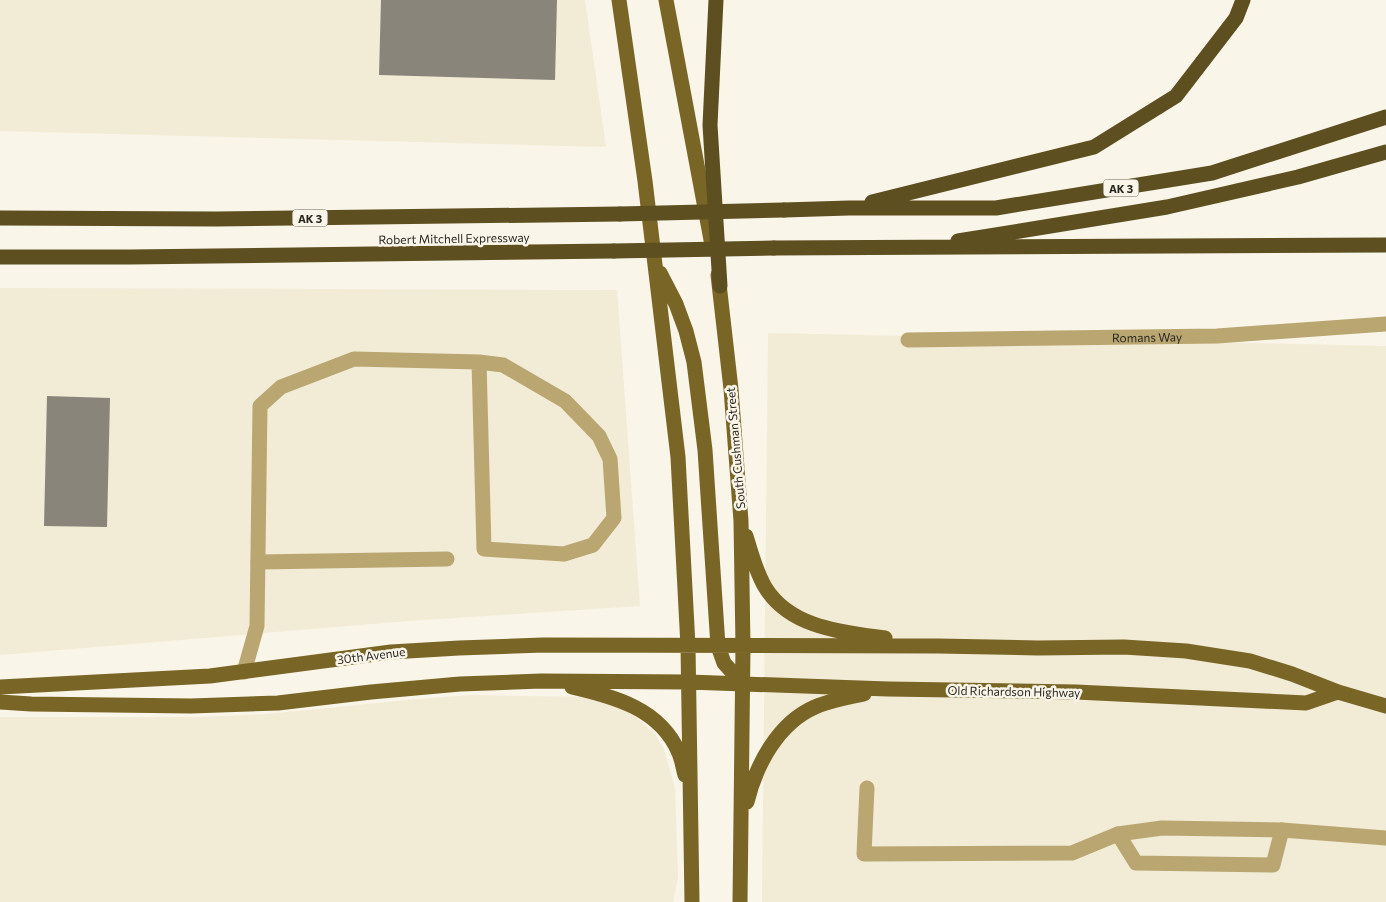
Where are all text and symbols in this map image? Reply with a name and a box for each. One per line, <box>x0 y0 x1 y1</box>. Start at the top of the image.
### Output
road number: AK 3 <box>1104 180 1138 197</box>
road number: AK 3 <box>292 210 328 227</box>
street label: Robert Mitchell Expressway <box>378 230 530 246</box>
street label: Romans Way <box>1112 329 1182 344</box>
street label: South Cushman Street <box>723 386 747 509</box>
street label: 30th Avenue <box>336 644 406 666</box>
street label: Old Richardson Highway <box>947 683 1081 699</box>

